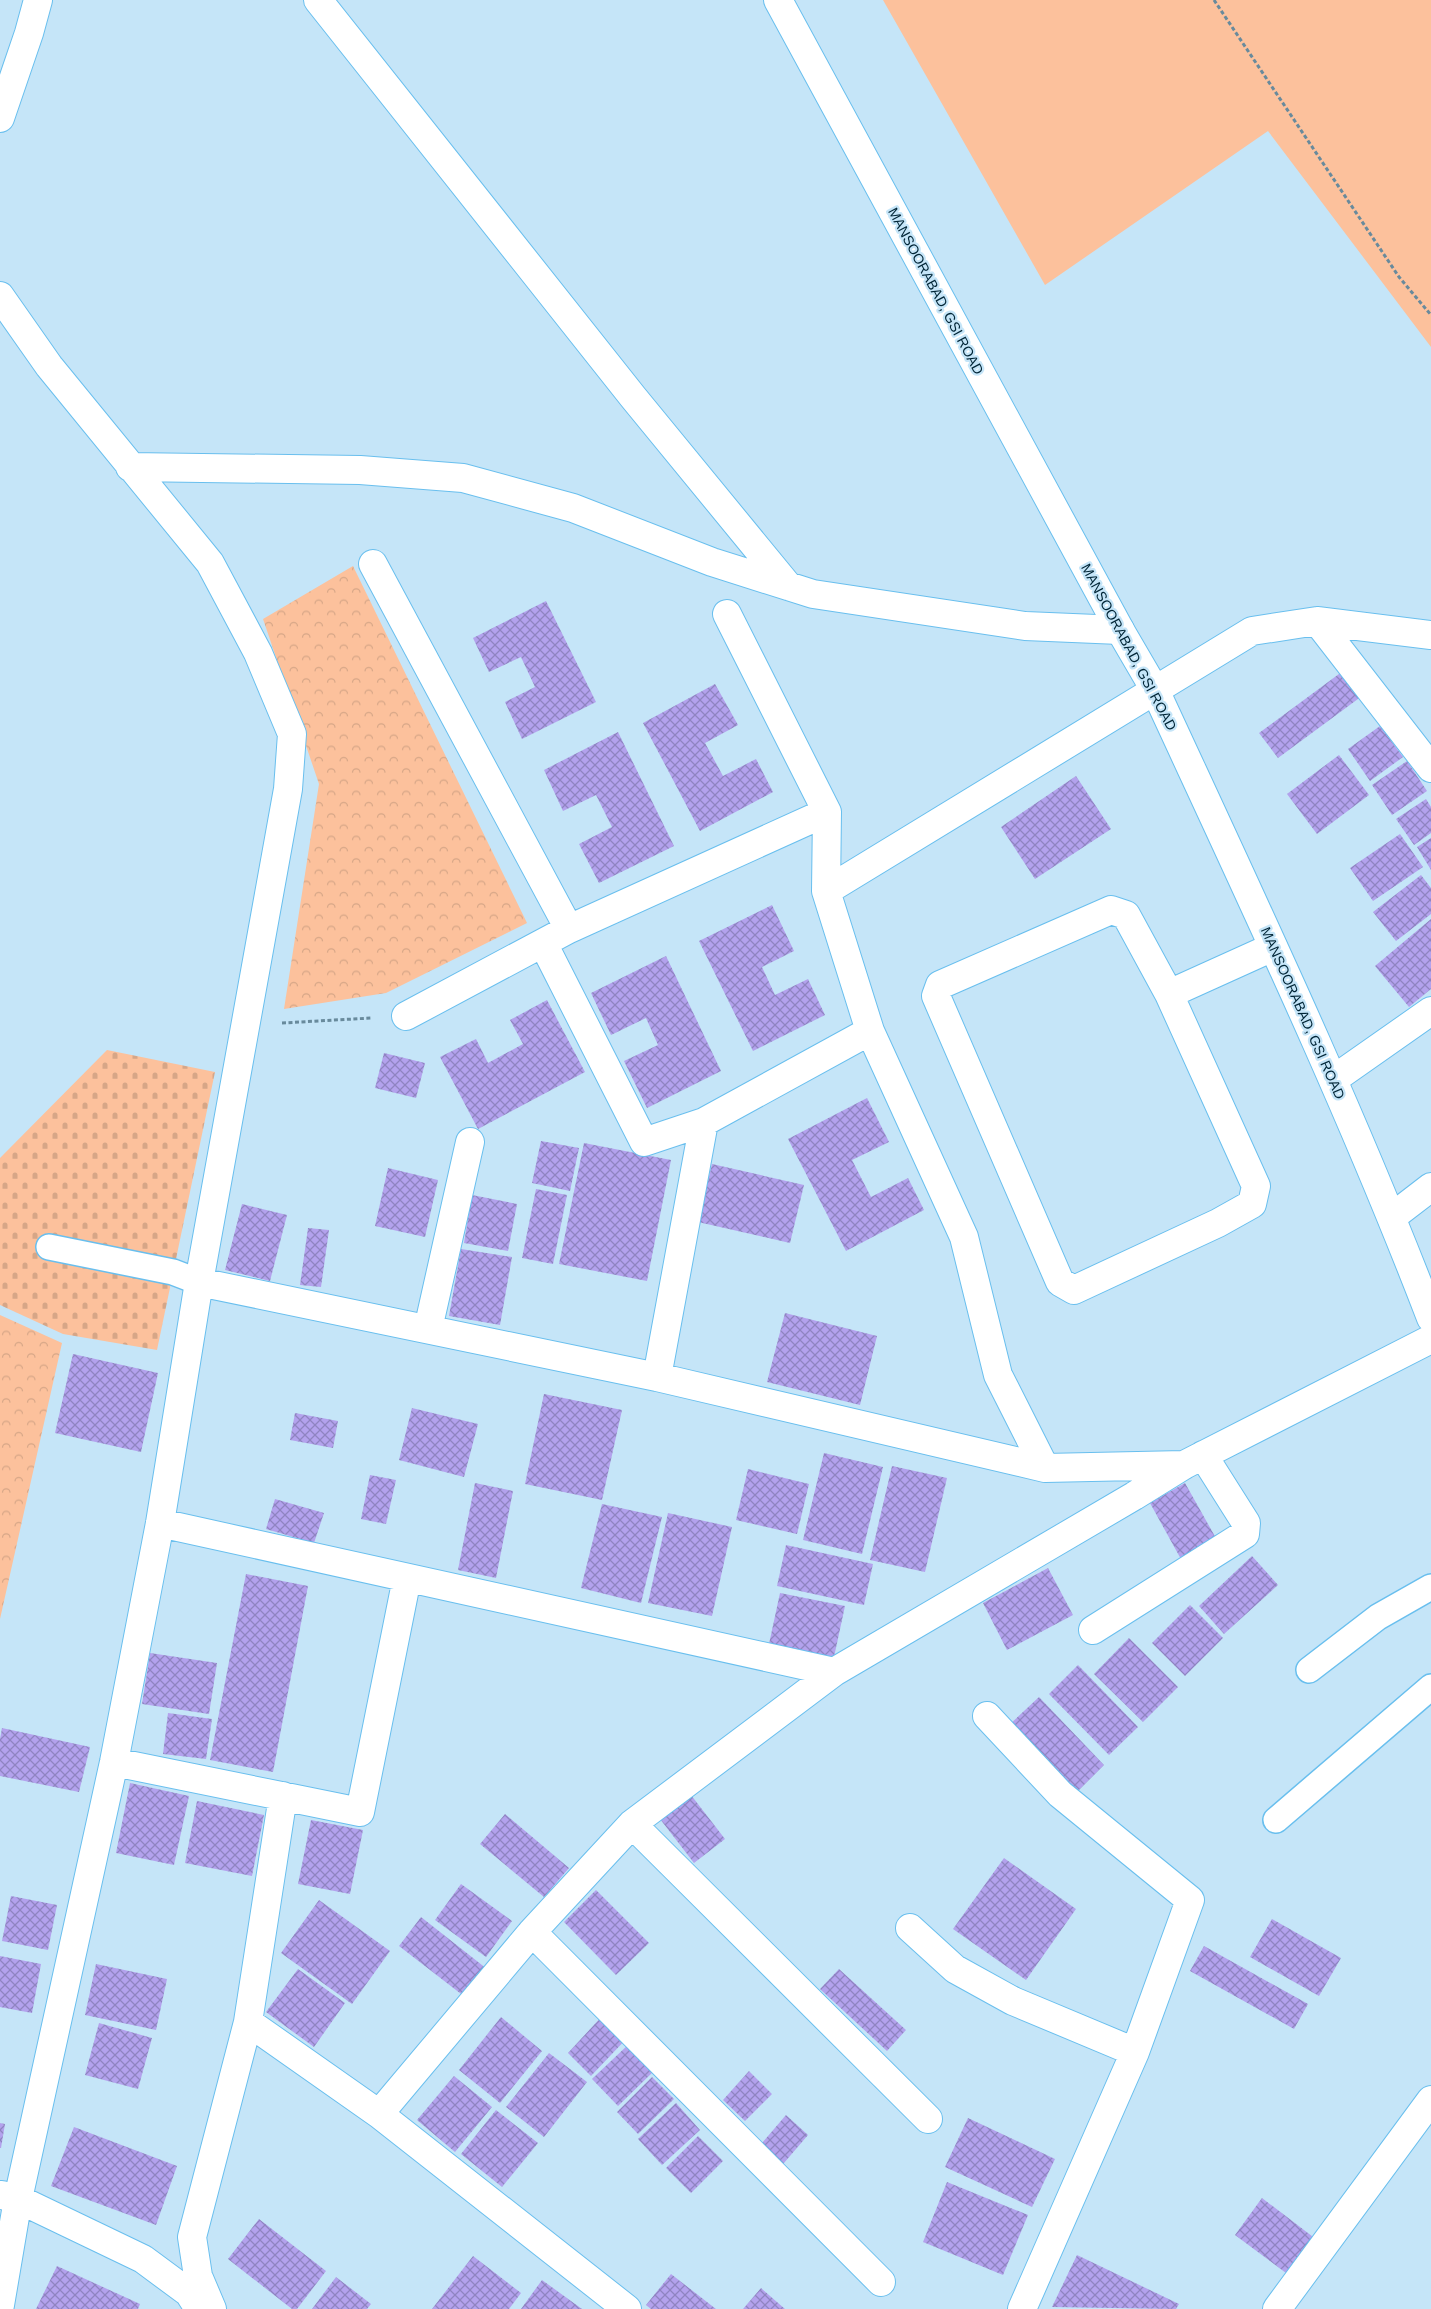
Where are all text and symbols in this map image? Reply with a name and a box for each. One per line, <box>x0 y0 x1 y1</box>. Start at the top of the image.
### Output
street label: MANSOORABAD, GSI ROAD <box>885 205 987 377</box>
street label: MANSOORABAD, GSI ROAD <box>1078 561 1180 733</box>
street label: MANSOORABAD, GSI ROAD <box>1258 924 1348 1102</box>

